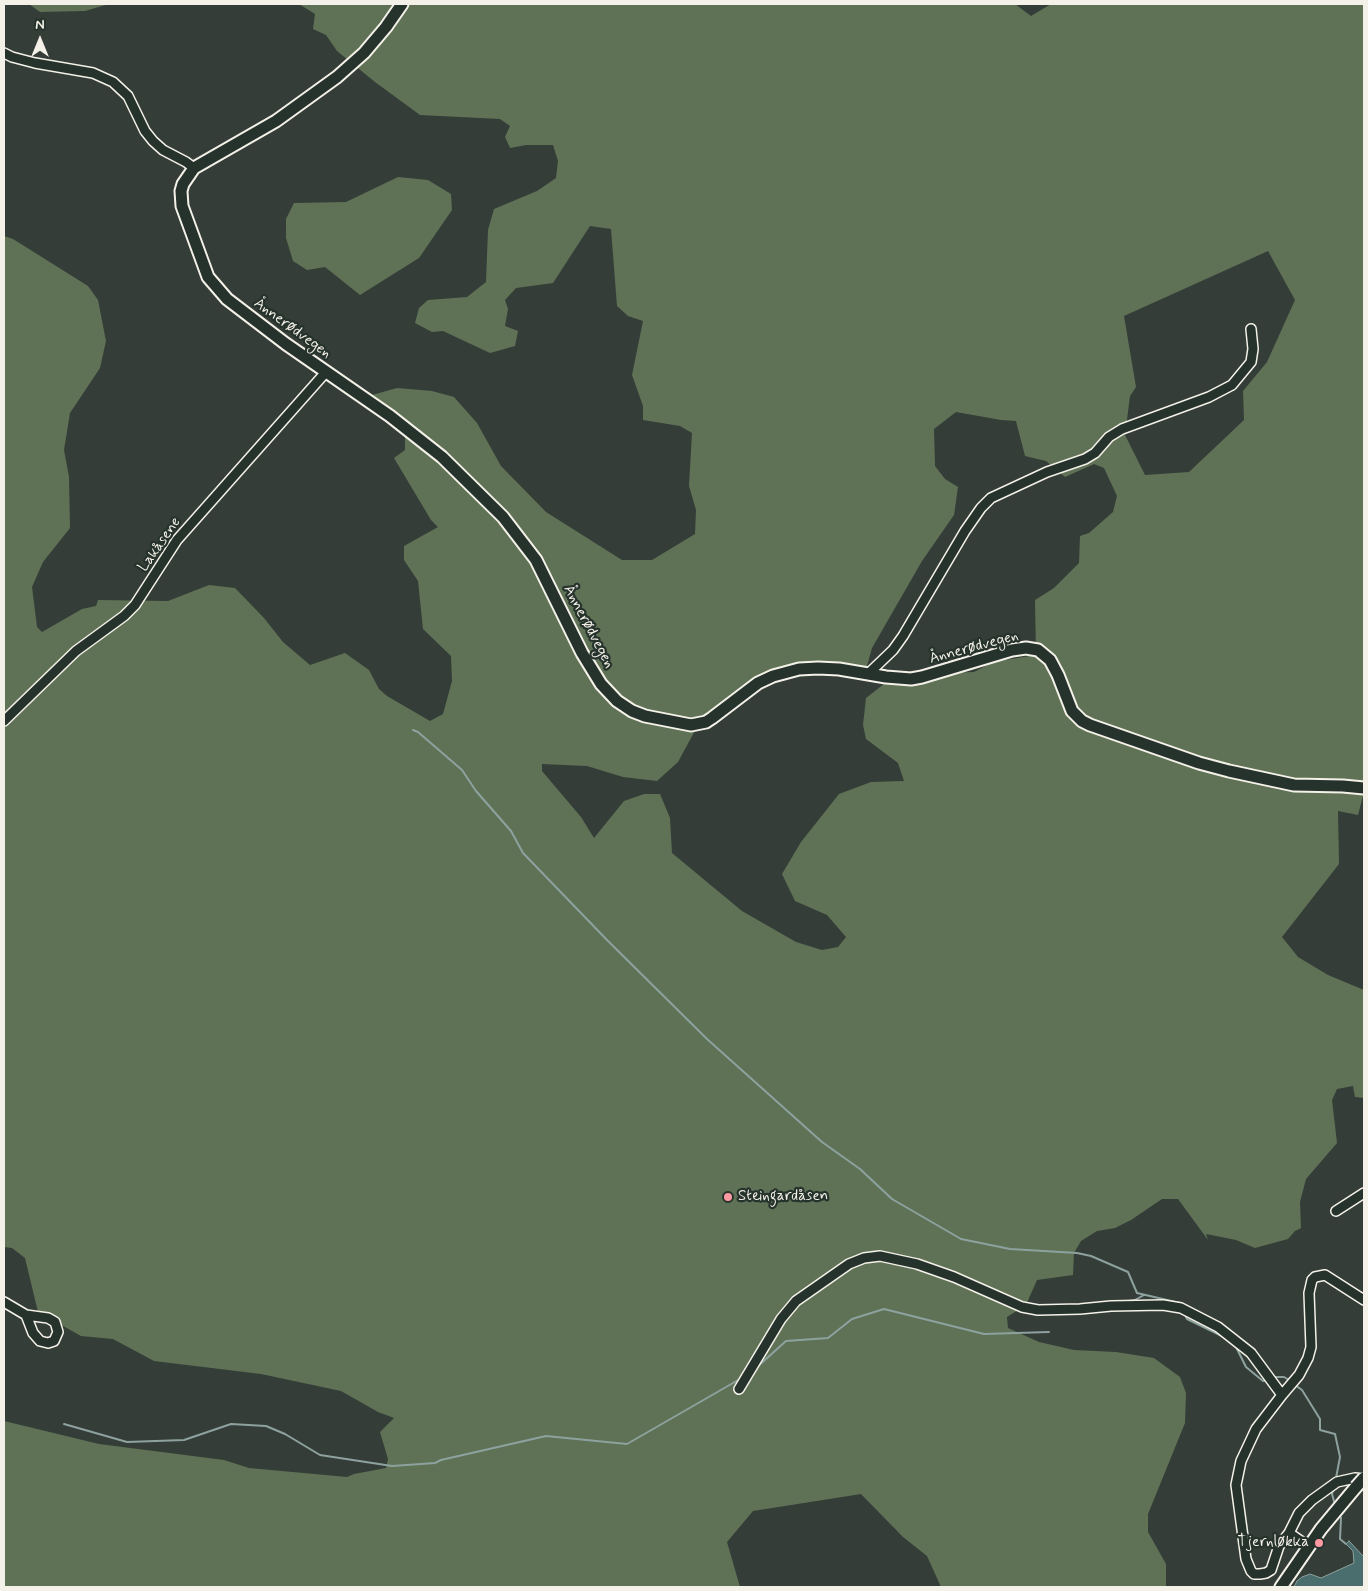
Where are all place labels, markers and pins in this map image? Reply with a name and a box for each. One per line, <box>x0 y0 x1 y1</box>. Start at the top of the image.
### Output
place label: Steingardåsen <box>738 1188 828 1206</box>
marker: Steingardåsen <box>722 1191 734 1203</box>
place label: Tjernløkka <box>1238 1534 1309 1552</box>
marker: Tjernløkka <box>1313 1537 1325 1549</box>

